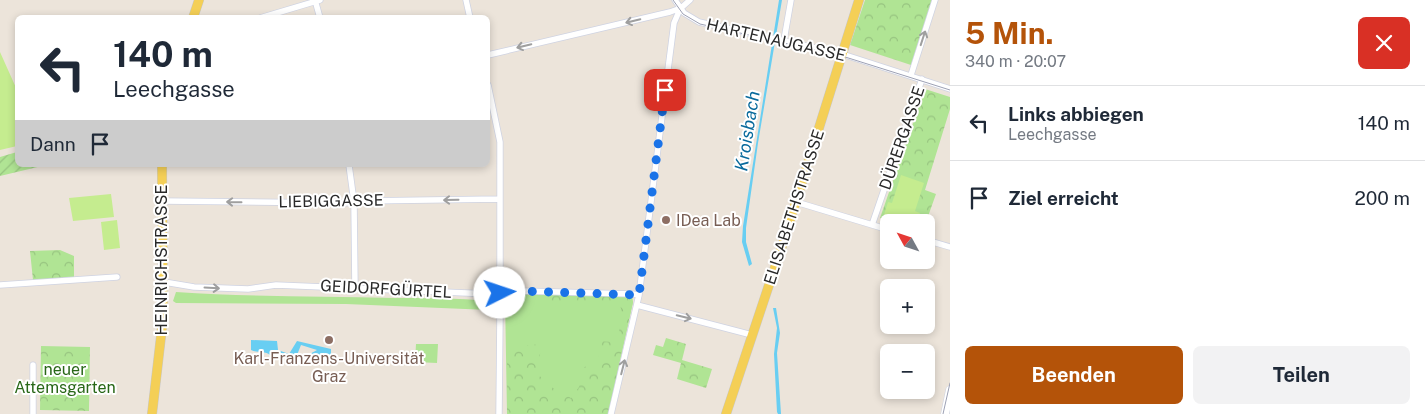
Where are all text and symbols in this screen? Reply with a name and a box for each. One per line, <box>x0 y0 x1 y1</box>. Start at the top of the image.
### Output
street label: HARTENAUGASSE <box>705 15 847 65</box>
text: 5 Min. <box>965 15 1054 51</box>
one-way arrow <box>626 17 642 26</box>
button: close <box>1358 17 1410 69</box>
one-way arrow <box>919 30 929 46</box>
text: 140 m <box>113 34 213 75</box>
icon: left <box>30 35 95 100</box>
one-way arrow <box>516 42 532 51</box>
text: 340 m · 20:07 <box>965 52 1066 71</box>
pin <box>644 69 686 111</box>
text: Leechgasse <box>113 76 235 102</box>
icon: arrive <box>651 76 679 104</box>
street label: DÜRERGASSE <box>874 83 929 192</box>
water label: Kroisbach <box>730 89 764 173</box>
text: Links abbiegen <box>1008 103 1144 125</box>
icon: left <box>965 109 993 137</box>
text: 140 m <box>1358 112 1410 134</box>
text: Leechgasse <box>1008 125 1097 144</box>
street label: ELISABETHSTRASSE <box>760 127 828 287</box>
icon: arrive <box>86 130 114 158</box>
text: Dann <box>30 133 76 155</box>
icon: arrive <box>965 184 993 212</box>
street label: HEINRICHSTRASSE <box>152 185 171 335</box>
text: Ziel erreicht <box>1008 187 1119 209</box>
text: 200 m <box>1354 187 1410 209</box>
street label: LIEBIGGASSE <box>278 191 384 211</box>
one-way arrow <box>443 195 459 205</box>
one-way arrow <box>226 197 242 207</box>
place label: IDea Lab <box>676 211 741 230</box>
marker: IDea Lab <box>660 214 672 226</box>
north arrow <box>880 214 935 269</box>
map controls <box>880 214 935 399</box>
position arrow <box>473 266 525 318</box>
street label: GEIDORFGÜRTEL <box>320 275 452 302</box>
button: + <box>880 279 935 334</box>
one-way arrow <box>204 283 220 292</box>
one-way arrow <box>675 313 691 322</box>
marker: Karl-Franzens-Universität Graz <box>323 334 335 346</box>
button: − <box>880 344 935 399</box>
button: Beenden <box>965 346 1183 404</box>
button: Teilen <box>1193 346 1410 404</box>
place label: Karl-Franzens-Universität Graz <box>233 349 425 386</box>
one-way arrow <box>618 359 628 375</box>
park label: neuer Attemsgarten <box>14 360 116 397</box>

